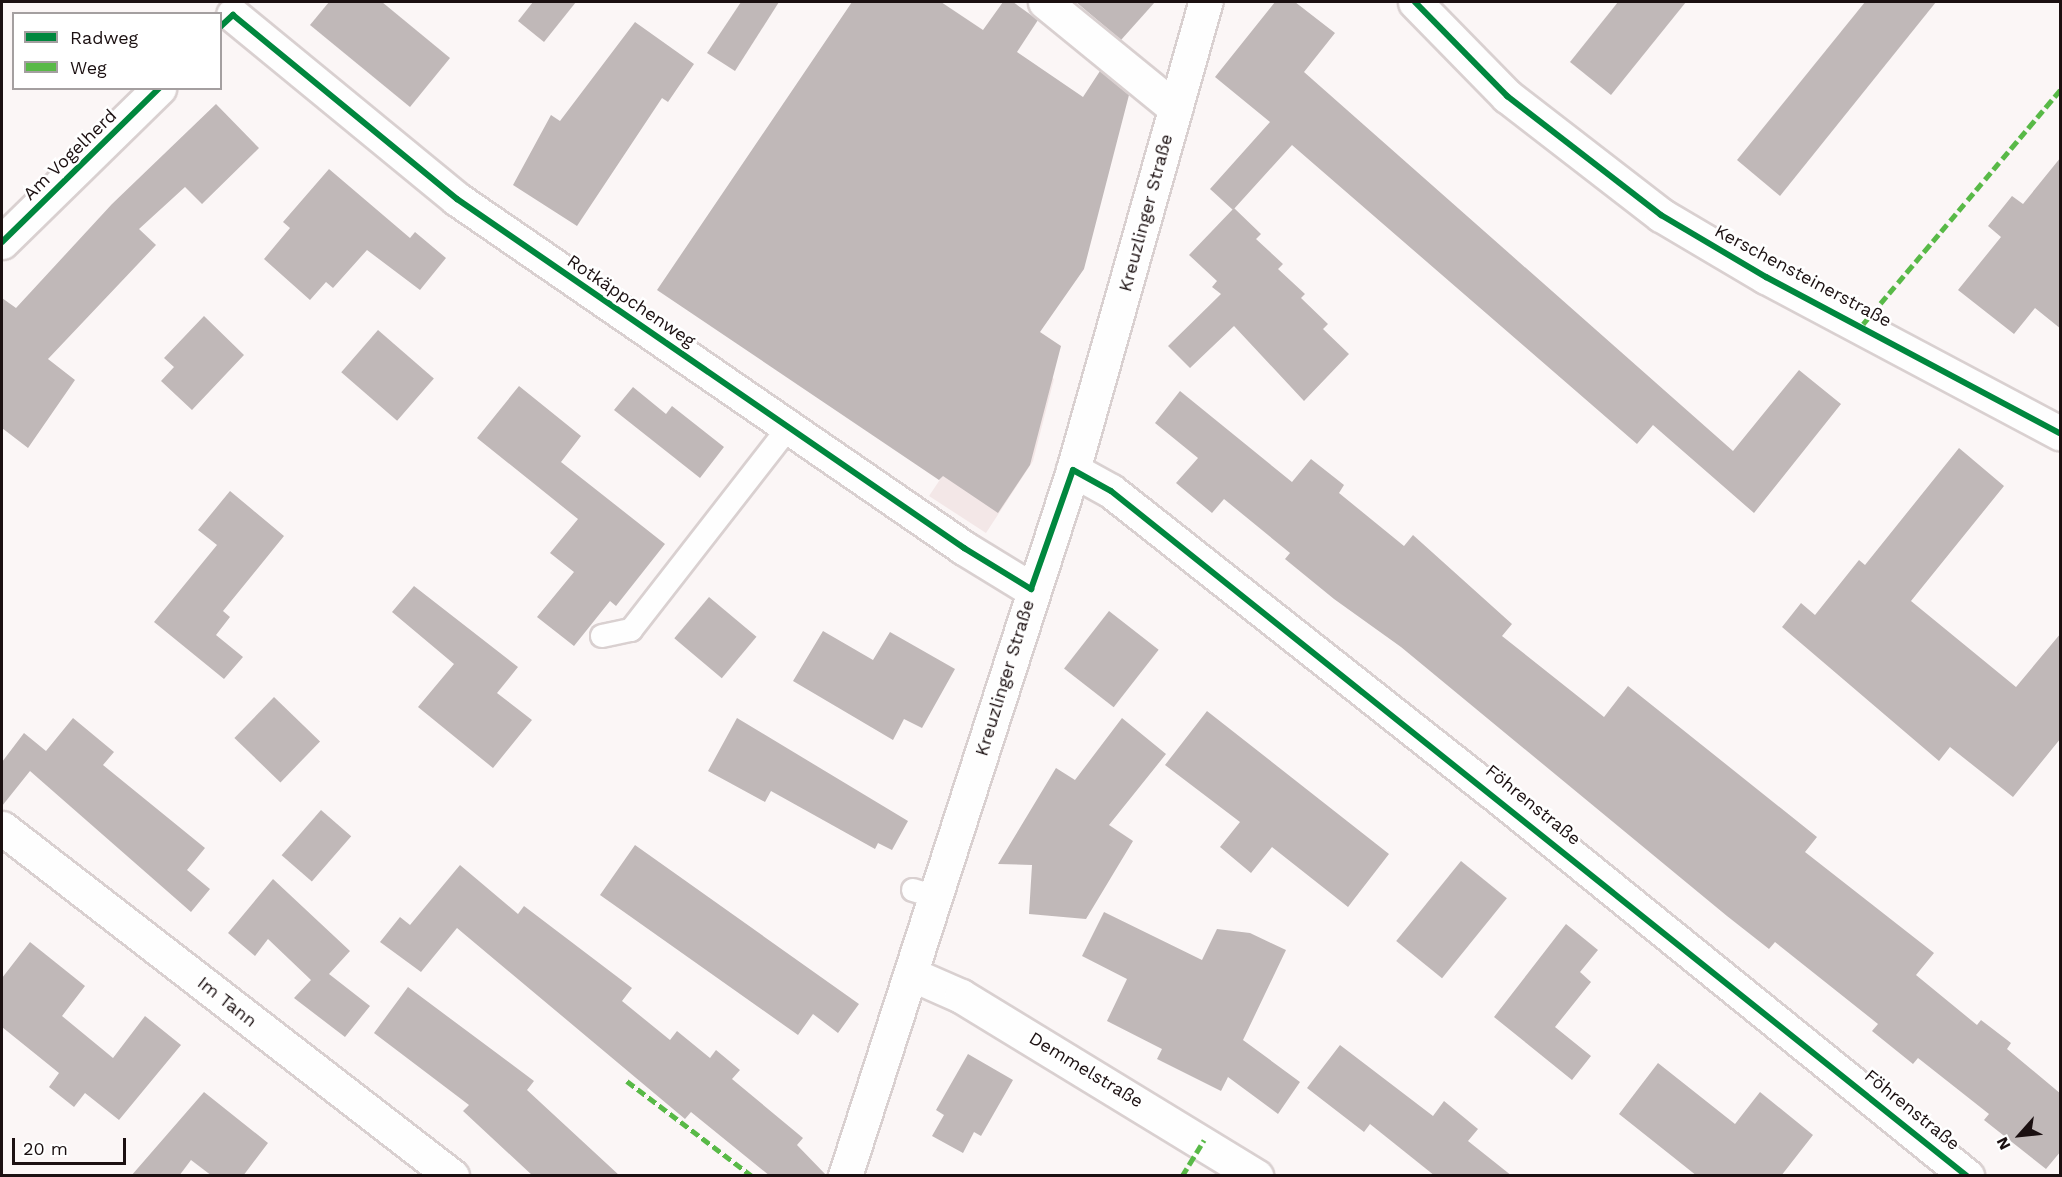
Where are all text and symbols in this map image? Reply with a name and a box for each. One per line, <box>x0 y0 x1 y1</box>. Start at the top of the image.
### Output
legend <box>12 12 222 90</box>
text: Radweg <box>70 27 138 48</box>
text: Weg <box>70 57 107 78</box>
street label: Am Vogelherd <box>19 105 121 205</box>
street label: Kreuzlinger Straße <box>1115 132 1177 294</box>
street label: Kerschensteinerstraße <box>1711 220 1895 332</box>
street label: Rotkäppchenweg <box>563 250 699 352</box>
street label: Kreuzlinger Straße <box>971 597 1039 759</box>
street label: Föhrenstraße <box>1481 760 1585 850</box>
street label: Im Tann <box>193 972 261 1032</box>
street label: Demmelstraße <box>1025 1027 1147 1113</box>
street label: Föhrenstraße <box>1860 1065 1964 1155</box>
north arrow <box>1990 1105 2050 1165</box>
scale bar <box>15 1126 129 1164</box>
text: N <box>1992 1134 2015 1153</box>
text: 20 m <box>23 1138 68 1159</box>

